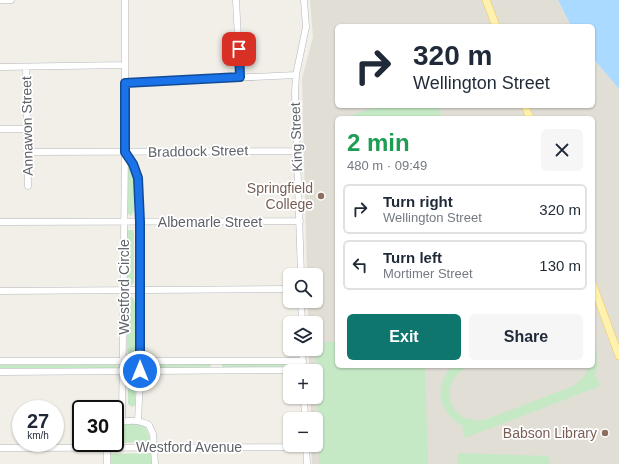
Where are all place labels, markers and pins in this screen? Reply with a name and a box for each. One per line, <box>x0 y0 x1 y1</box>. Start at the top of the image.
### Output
pin <box>222 32 256 66</box>
place label: Springfield College <box>247 180 313 212</box>
marker: Springfield College <box>316 191 326 201</box>
place label: Babson Library <box>503 425 597 441</box>
marker: Babson Library <box>600 428 610 438</box>

